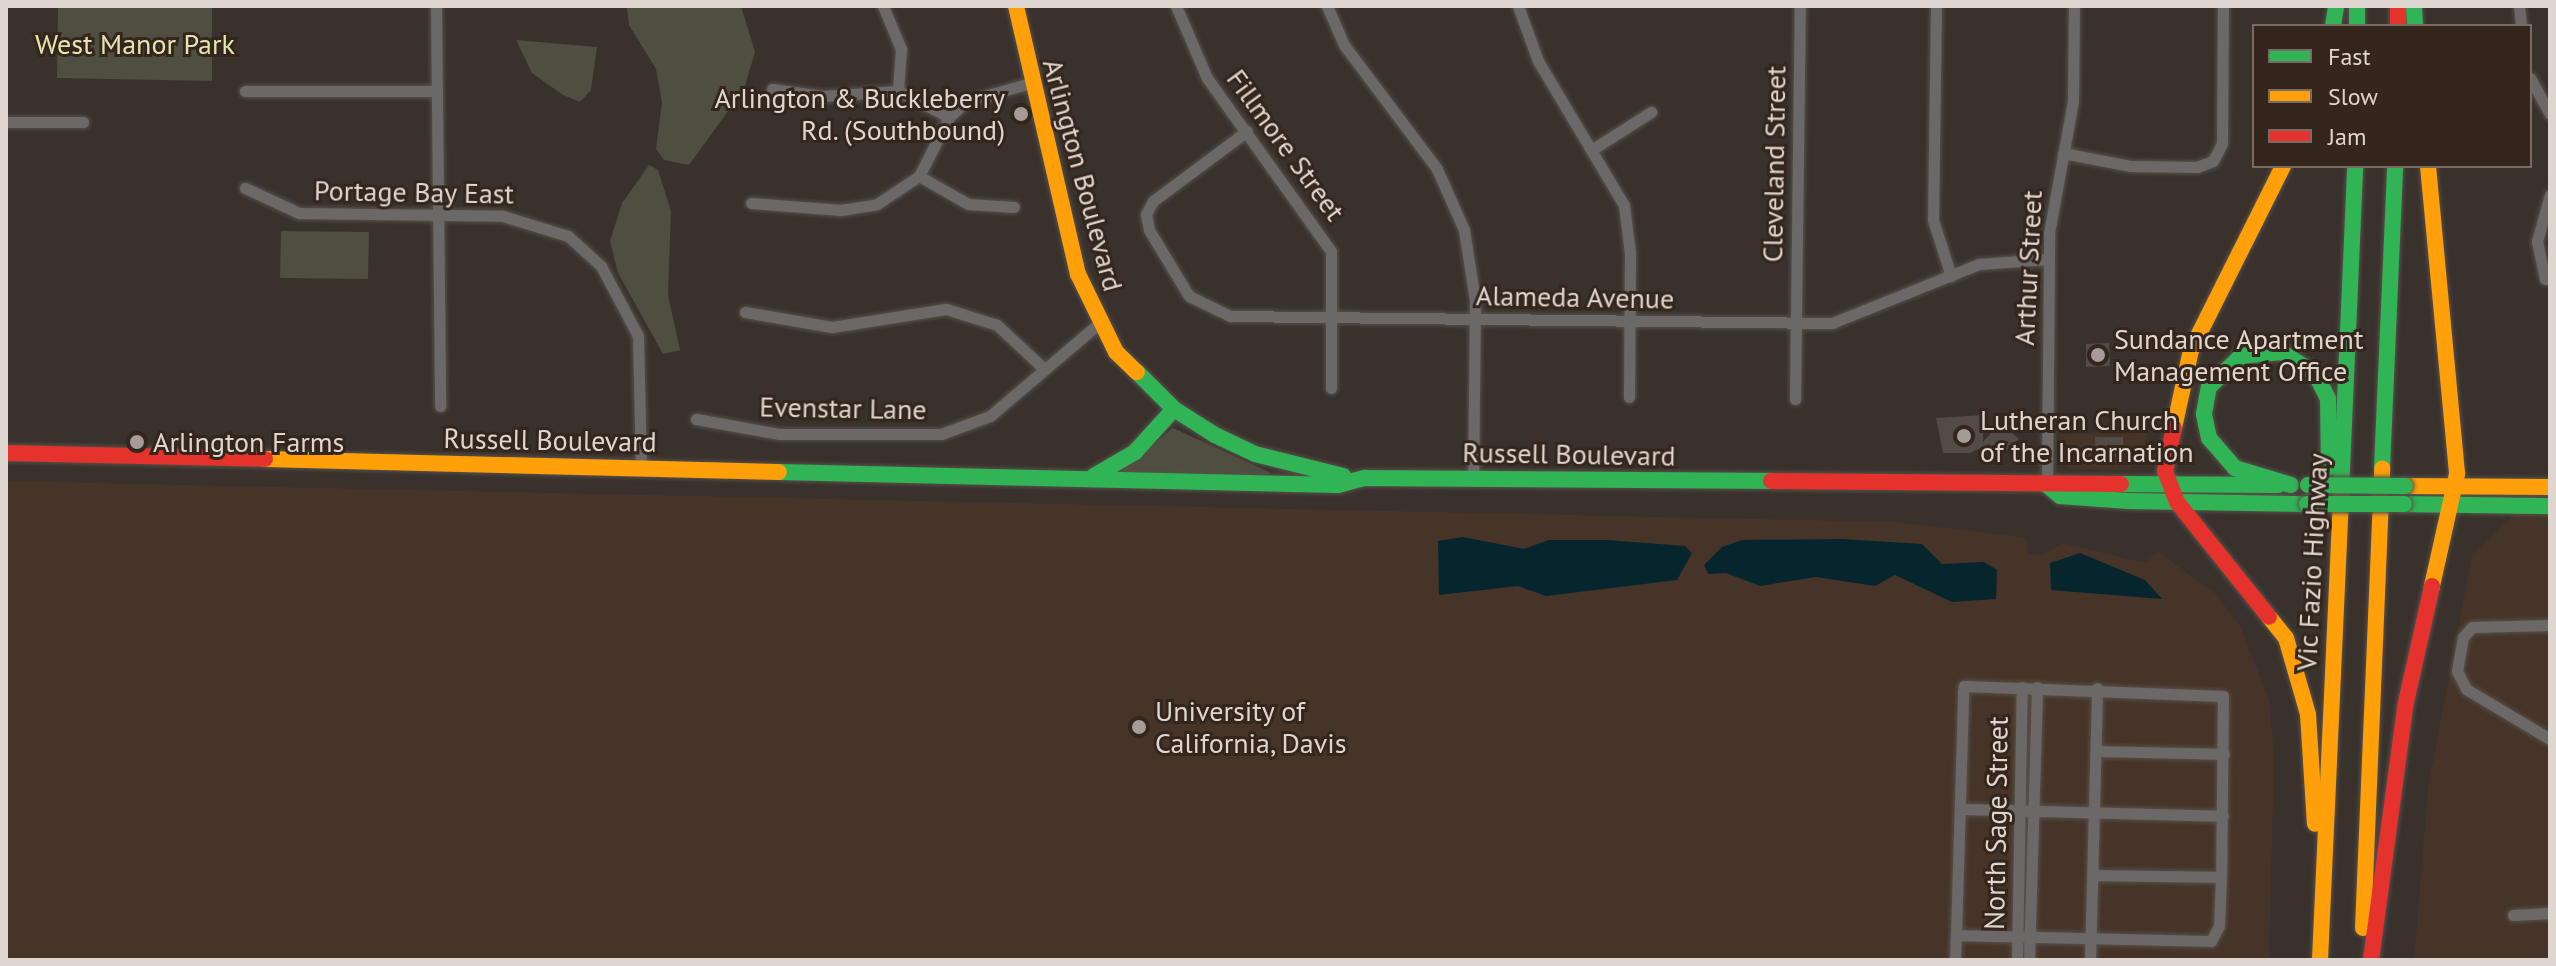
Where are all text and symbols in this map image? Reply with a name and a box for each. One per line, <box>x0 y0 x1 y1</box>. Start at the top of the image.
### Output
legend <box>2252 24 2532 168</box>
park label: West Manor Park <box>35 27 235 61</box>
text: Fast <box>2328 41 2371 72</box>
street label: Arlington Boulevard <box>1036 55 1130 295</box>
street label: Fillmore Street <box>1220 63 1352 227</box>
street label: Cleveland Street <box>1755 65 1793 263</box>
place label: Arlington & Buckleberry Rd. (Southbound) <box>715 81 1005 147</box>
text: Slow <box>2328 81 2378 112</box>
marker: Arlington & Buckleberry Rd. (Southbound) <box>1012 105 1030 123</box>
text: Jam <box>2328 121 2366 152</box>
street label: Portage Bay East <box>313 173 515 211</box>
street label: Arthur Street <box>2007 190 2049 346</box>
street label: Alameda Avenue <box>1475 278 1675 316</box>
place label: Sundance Apartment Management Office <box>2114 322 2364 388</box>
marker: Sundance Apartment Management Office <box>2089 346 2107 364</box>
street label: Evenstar Lane <box>759 390 927 426</box>
place label: Lutheran Church of the Incarnation <box>1980 403 2194 469</box>
street label: Russell Boulevard <box>443 421 657 459</box>
place label: Arlington Farms <box>153 425 344 459</box>
marker: Lutheran Church of the Incarnation <box>1955 427 1973 445</box>
marker: Arlington Farms <box>128 433 146 451</box>
street label: Russell Boulevard <box>1462 435 1676 473</box>
street label: Vic Fazio Highway <box>2290 452 2334 672</box>
place label: University of California, Davis <box>1155 694 1349 760</box>
street label: North Sage Street <box>1977 716 2015 930</box>
marker: University of California, Davis <box>1130 718 1148 736</box>

